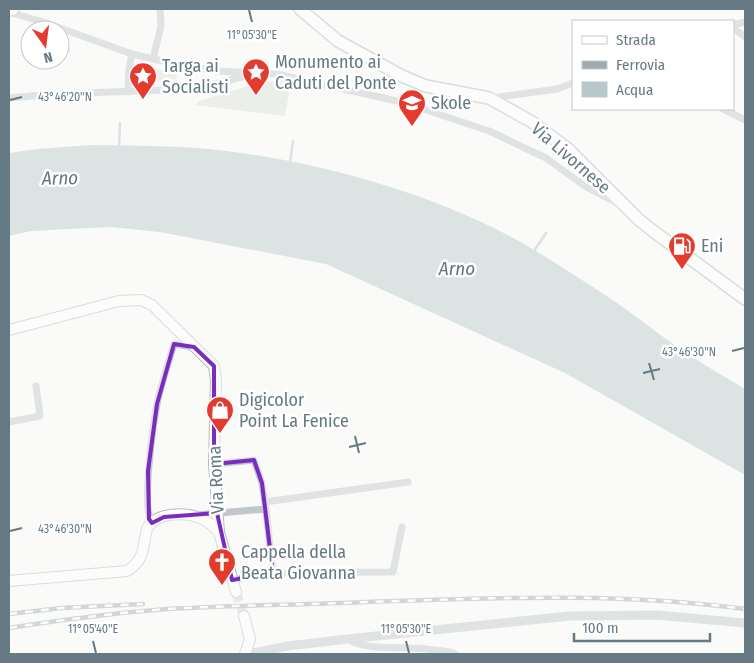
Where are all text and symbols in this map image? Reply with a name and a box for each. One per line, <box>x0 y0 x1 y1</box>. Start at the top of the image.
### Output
north arrow <box>20 20 70 70</box>
legend <box>572 20 734 110</box>
text: 11°05'30"E <box>227 28 278 42</box>
text: Strada <box>616 31 656 49</box>
text: N <box>42 48 54 66</box>
place label: Monumento ai Caduti del Ponte <box>275 51 396 94</box>
place label: Targa ai Socialisti <box>162 55 229 98</box>
text: Ferrovia <box>616 56 665 74</box>
place icon: Monumento ai Caduti del Ponte <box>241 57 271 96</box>
place icon: Targa ai Socialisti <box>128 61 158 100</box>
text: Acqua <box>616 81 653 99</box>
school or university icon: Skole <box>397 88 427 127</box>
text: 43°46'20"N <box>38 90 92 104</box>
place label: Skole <box>431 92 471 114</box>
street label: Via Livornese <box>527 118 615 198</box>
water label: Arno <box>41 166 78 190</box>
fuel station icon: Eni <box>667 231 697 270</box>
place label: Eni <box>701 235 723 257</box>
water label: Arno <box>438 257 475 280</box>
text: 43°46'30"N <box>662 345 716 359</box>
place label: Digicolor Point La Fenice <box>239 389 349 432</box>
shop icon: Digicolor Point La Fenice <box>205 395 235 434</box>
street label: Via Roma <box>203 445 229 515</box>
text: 43°46'30"N <box>38 522 92 536</box>
place label: Cappella della Beata Giovanna <box>241 541 356 584</box>
church icon: Cappella della Beata Giovanna <box>207 547 237 586</box>
scale bar <box>574 610 710 642</box>
text: 100 m <box>582 619 619 637</box>
text: 11°05'40"E <box>68 622 118 636</box>
text: 11°05'30"E <box>381 622 432 636</box>

